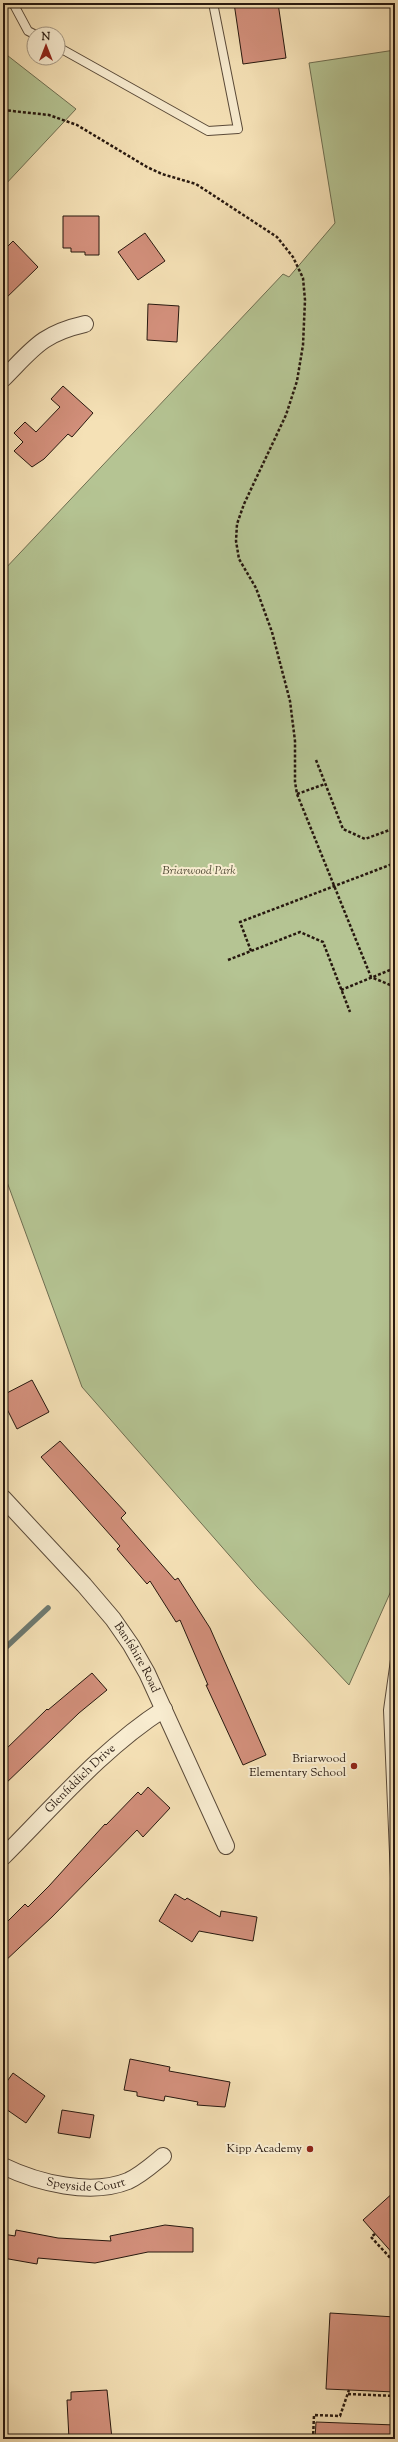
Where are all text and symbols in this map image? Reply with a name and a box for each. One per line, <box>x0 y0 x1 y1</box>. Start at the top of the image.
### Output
north arrow <box>26 26 66 66</box>
text: N <box>41 29 51 45</box>
park label: Briarwood Park <box>162 862 236 880</box>
street label: Banfshire Road <box>109 1619 164 1696</box>
street label: Glenfiddich Drive <box>41 1740 120 1818</box>
place label: Briarwood Elementary School <box>249 1750 347 1782</box>
marker: Briarwood Elementary School <box>349 1761 359 1771</box>
place label: Kipp Academy <box>226 2140 302 2158</box>
marker: Kipp Academy <box>305 2144 315 2154</box>
street label: Speyside Court <box>44 2173 128 2197</box>

